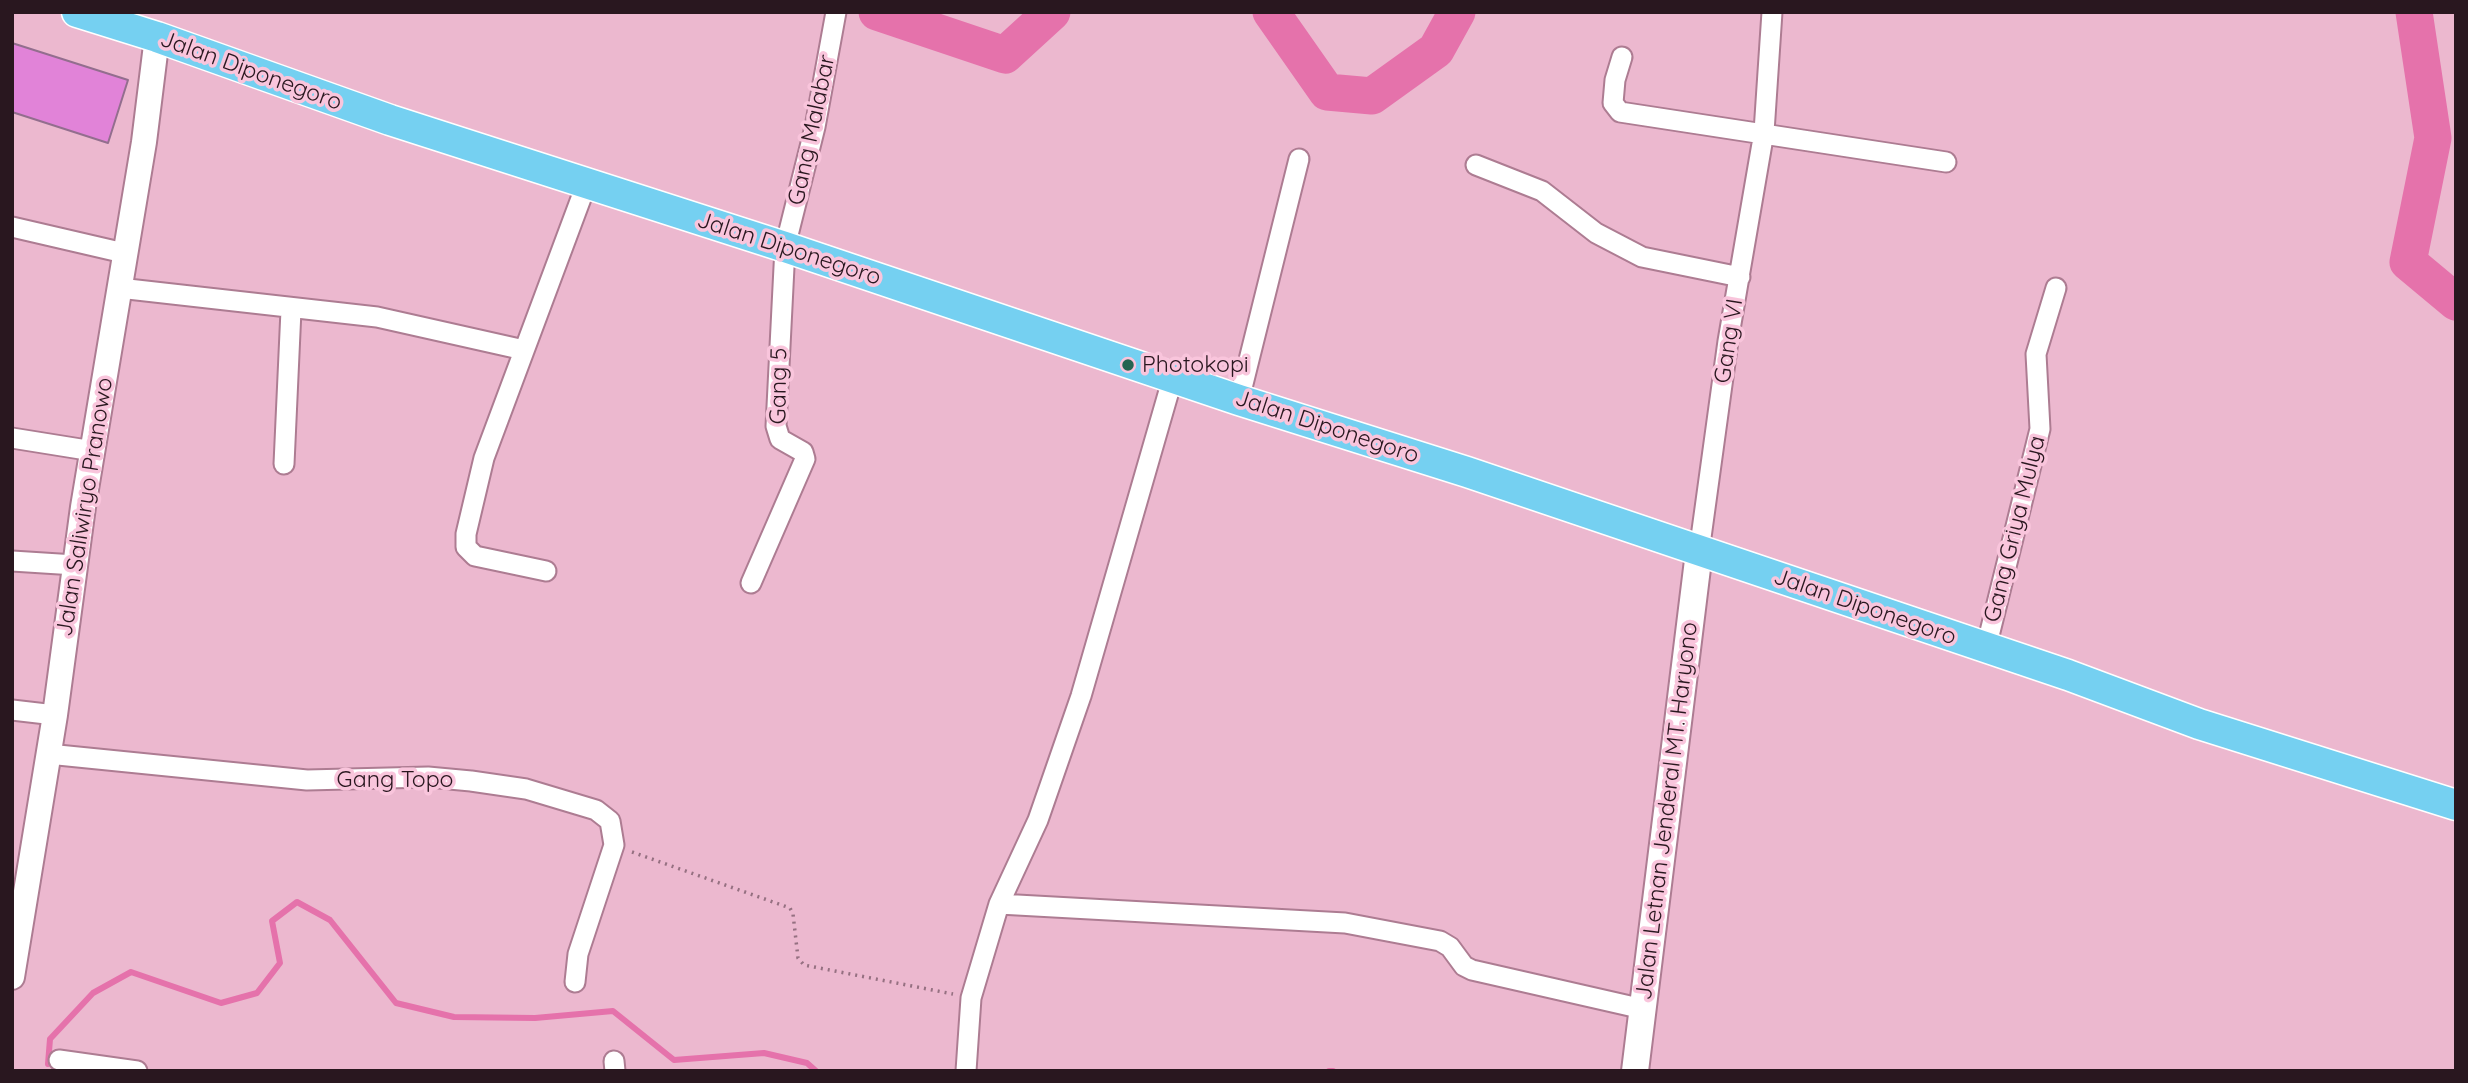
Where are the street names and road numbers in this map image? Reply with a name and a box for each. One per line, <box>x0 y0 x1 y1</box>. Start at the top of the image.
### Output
street label: Jalan Diponegoro <box>156 25 346 117</box>
street label: Gang Malabar <box>783 52 841 208</box>
street label: Jalan Diponegoro <box>694 206 884 292</box>
street label: Gang VI <box>1709 297 1749 385</box>
street label: Gang 5 <box>765 347 793 425</box>
street label: Jalan Saliwiryo Pranowo <box>51 376 119 638</box>
street label: Jalan Diponegoro <box>1232 384 1422 470</box>
street label: Gang Griya Mulya <box>1978 433 2052 625</box>
street label: Jalan Diponegoro <box>1770 563 1960 651</box>
street label: Jalan Letnan Jenderal MT. Haryono <box>1630 620 1704 1002</box>
street label: Gang Topo <box>336 766 454 794</box>

